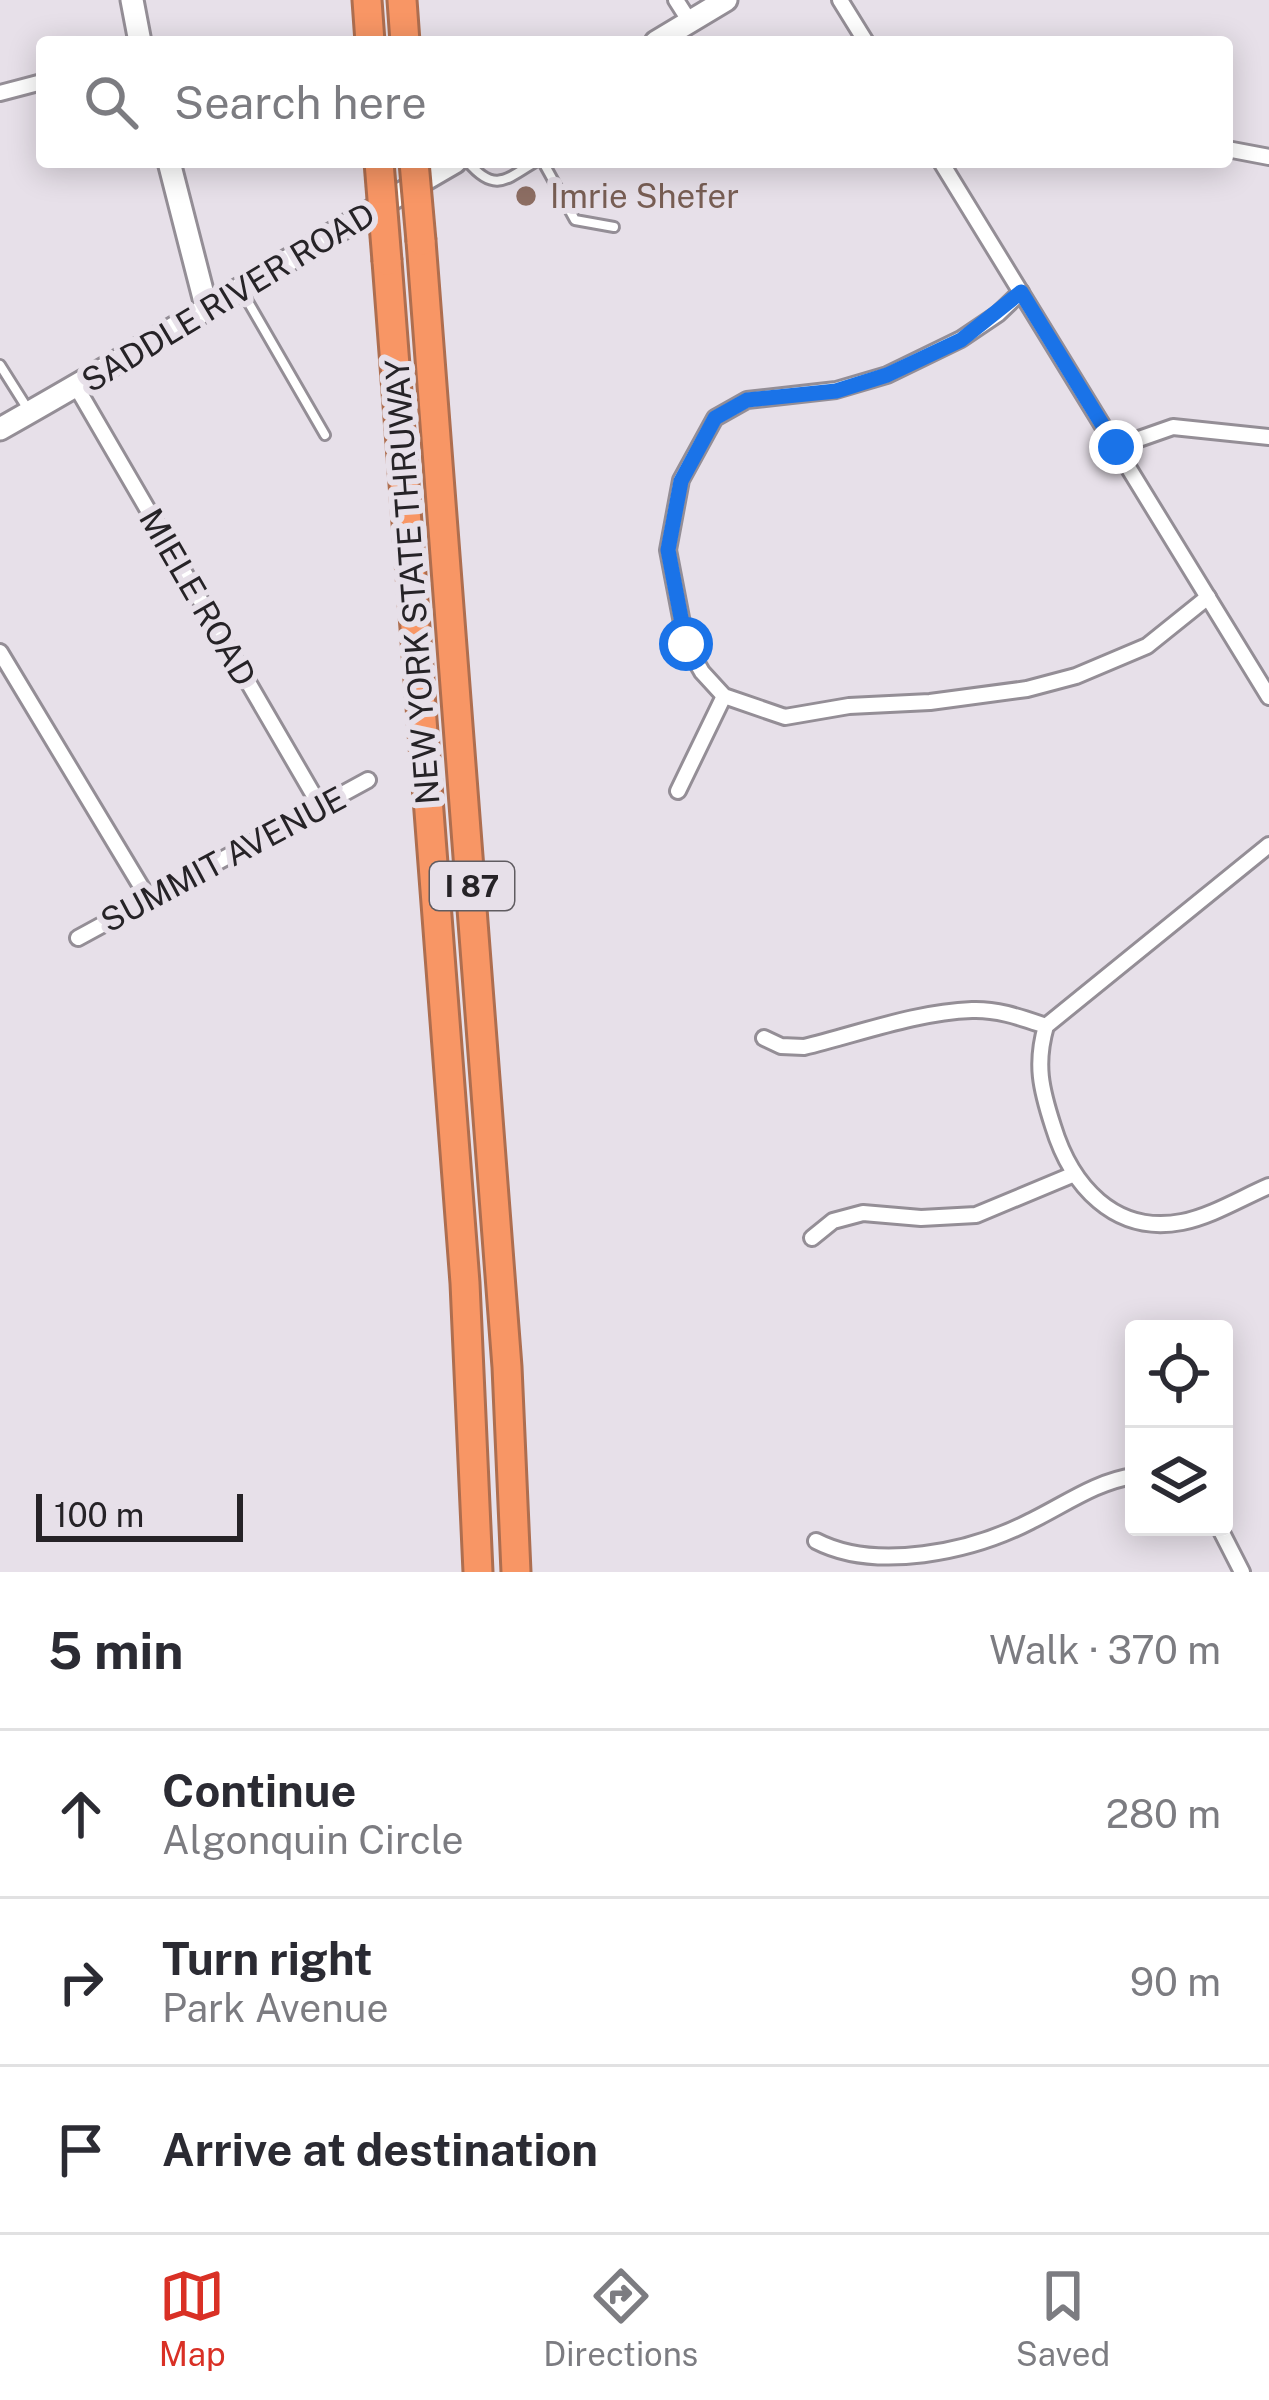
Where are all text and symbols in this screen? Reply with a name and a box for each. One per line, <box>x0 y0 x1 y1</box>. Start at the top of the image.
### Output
search box <box>36 36 1233 168</box>
icon: search <box>78 69 144 135</box>
text: Search here <box>174 76 427 129</box>
place label: Imrie Shefer <box>550 177 739 215</box>
marker: Imrie Shefer <box>513 183 539 209</box>
street label: SADDLE RIVER ROAD <box>75 195 381 399</box>
street label: NEW YORK STATE THRUWAY <box>377 358 447 806</box>
route end <box>1089 420 1143 474</box>
street label: MIELE ROAD <box>132 502 264 692</box>
route start <box>659 617 713 671</box>
street label: SUMMIT AVENUE <box>94 778 352 940</box>
road number: I 87 <box>430 862 514 910</box>
map controls <box>1125 1320 1233 1536</box>
button: locate <box>1125 1320 1233 1428</box>
button: layers <box>1125 1428 1233 1536</box>
scale bar <box>36 1488 243 1541</box>
text: 100 m <box>54 1496 144 1534</box>
text: 5 min <box>48 1621 184 1680</box>
text: Walk · 370 m <box>989 1627 1221 1673</box>
text: Continue <box>162 1764 356 1817</box>
icon: ahead <box>48 1781 114 1847</box>
text: 280 m <box>1106 1791 1221 1837</box>
text: Algonquin Circle <box>162 1817 464 1863</box>
text: Turn right <box>162 1932 373 1985</box>
icon: right <box>48 1949 114 2015</box>
text: 90 m <box>1130 1959 1221 2005</box>
text: Park Avenue <box>162 1985 389 2031</box>
icon: arrive <box>48 2117 114 2183</box>
text: Arrive at destination <box>162 2123 598 2176</box>
tab: Map <box>159 2263 226 2373</box>
tab: Directions <box>543 2263 698 2373</box>
tab: Saved <box>1016 2263 1110 2373</box>

